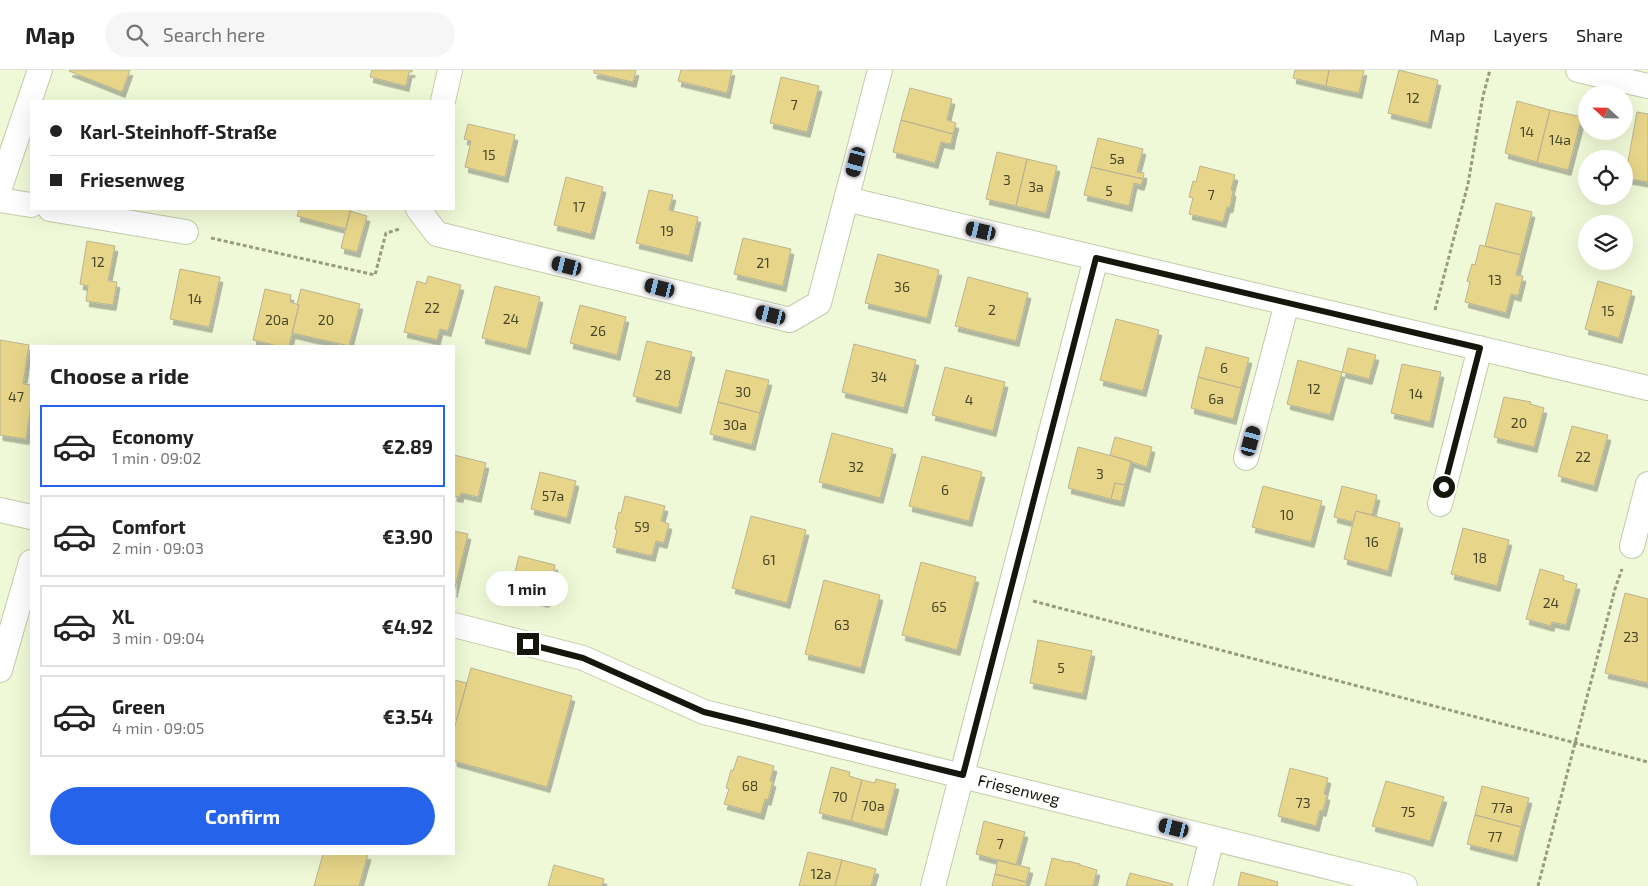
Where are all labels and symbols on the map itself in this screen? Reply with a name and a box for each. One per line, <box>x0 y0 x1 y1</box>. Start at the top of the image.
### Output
north arrow <box>1578 85 1632 140</box>
house number: 12 <box>1406 89 1420 106</box>
house number: 7 <box>790 96 798 113</box>
house number: 14 <box>1520 123 1534 140</box>
house number: 14a <box>1549 131 1571 148</box>
house number: 15 <box>482 146 496 163</box>
car <box>844 146 867 178</box>
house number: 5a <box>1109 150 1125 167</box>
house number: 3 <box>1003 171 1011 188</box>
house number: 3a <box>1028 178 1044 195</box>
house number: 5 <box>1105 182 1113 199</box>
house number: 7 <box>1207 186 1215 203</box>
house number: 17 <box>573 198 585 215</box>
car <box>964 220 997 242</box>
house number: 19 <box>660 222 674 239</box>
house number: 12 <box>91 253 105 270</box>
house number: 21 <box>756 254 770 271</box>
car <box>550 255 583 277</box>
house number: 13 <box>1488 271 1502 288</box>
car <box>643 277 676 299</box>
house number: 36 <box>894 278 910 295</box>
house number: 14 <box>188 290 202 307</box>
house number: 22 <box>424 299 440 316</box>
house number: 2 <box>988 301 996 318</box>
house number: 15 <box>1601 302 1615 319</box>
car <box>754 304 787 326</box>
house number: 24 <box>503 310 519 327</box>
house number: 20a <box>265 311 289 328</box>
house number: 20 <box>318 311 334 328</box>
house number: 26 <box>590 322 606 339</box>
house number: 6 <box>1220 359 1228 376</box>
house number: 28 <box>655 366 671 383</box>
house number: 34 <box>871 368 887 385</box>
house number: 12 <box>1307 380 1321 397</box>
house number: 30 <box>735 383 751 400</box>
house number: 14 <box>1409 385 1423 402</box>
house number: 47 <box>8 388 24 405</box>
house number: 6a <box>1208 390 1224 407</box>
house number: 4 <box>965 391 973 408</box>
house number: 20 <box>1511 414 1527 431</box>
house number: 30a <box>723 416 747 433</box>
car <box>1239 425 1262 457</box>
house number: 22 <box>1575 448 1591 465</box>
house number: 32 <box>848 458 864 475</box>
house number: 3 <box>1096 465 1104 482</box>
route start <box>1433 476 1455 498</box>
house number: 6 <box>941 481 949 498</box>
house number: 57a <box>542 487 564 504</box>
house number: 10 <box>1280 506 1294 523</box>
house number: 59 <box>634 518 650 535</box>
house number: 16 <box>1365 533 1379 550</box>
house number: 18 <box>1473 549 1487 566</box>
house number: 61 <box>762 551 776 568</box>
callout: 1 min <box>487 572 569 606</box>
house number: 24 <box>1543 594 1559 611</box>
house number: 65 <box>931 598 947 615</box>
house number: 63 <box>834 616 850 633</box>
house number: 23 <box>1623 628 1639 645</box>
route end <box>517 633 539 655</box>
house number: 5 <box>1057 659 1065 676</box>
street label: Friesenweg <box>976 770 1062 808</box>
house number: 68 <box>742 777 758 794</box>
house number: 70 <box>832 788 848 805</box>
house number: 73 <box>1296 794 1310 811</box>
house number: 70a <box>861 797 885 814</box>
house number: 77a <box>1491 799 1513 816</box>
house number: 75 <box>1401 803 1415 820</box>
car <box>1157 817 1190 839</box>
house number: 77 <box>1488 828 1502 845</box>
house number: 7 <box>996 835 1004 852</box>
house number: 12a <box>810 865 832 882</box>

